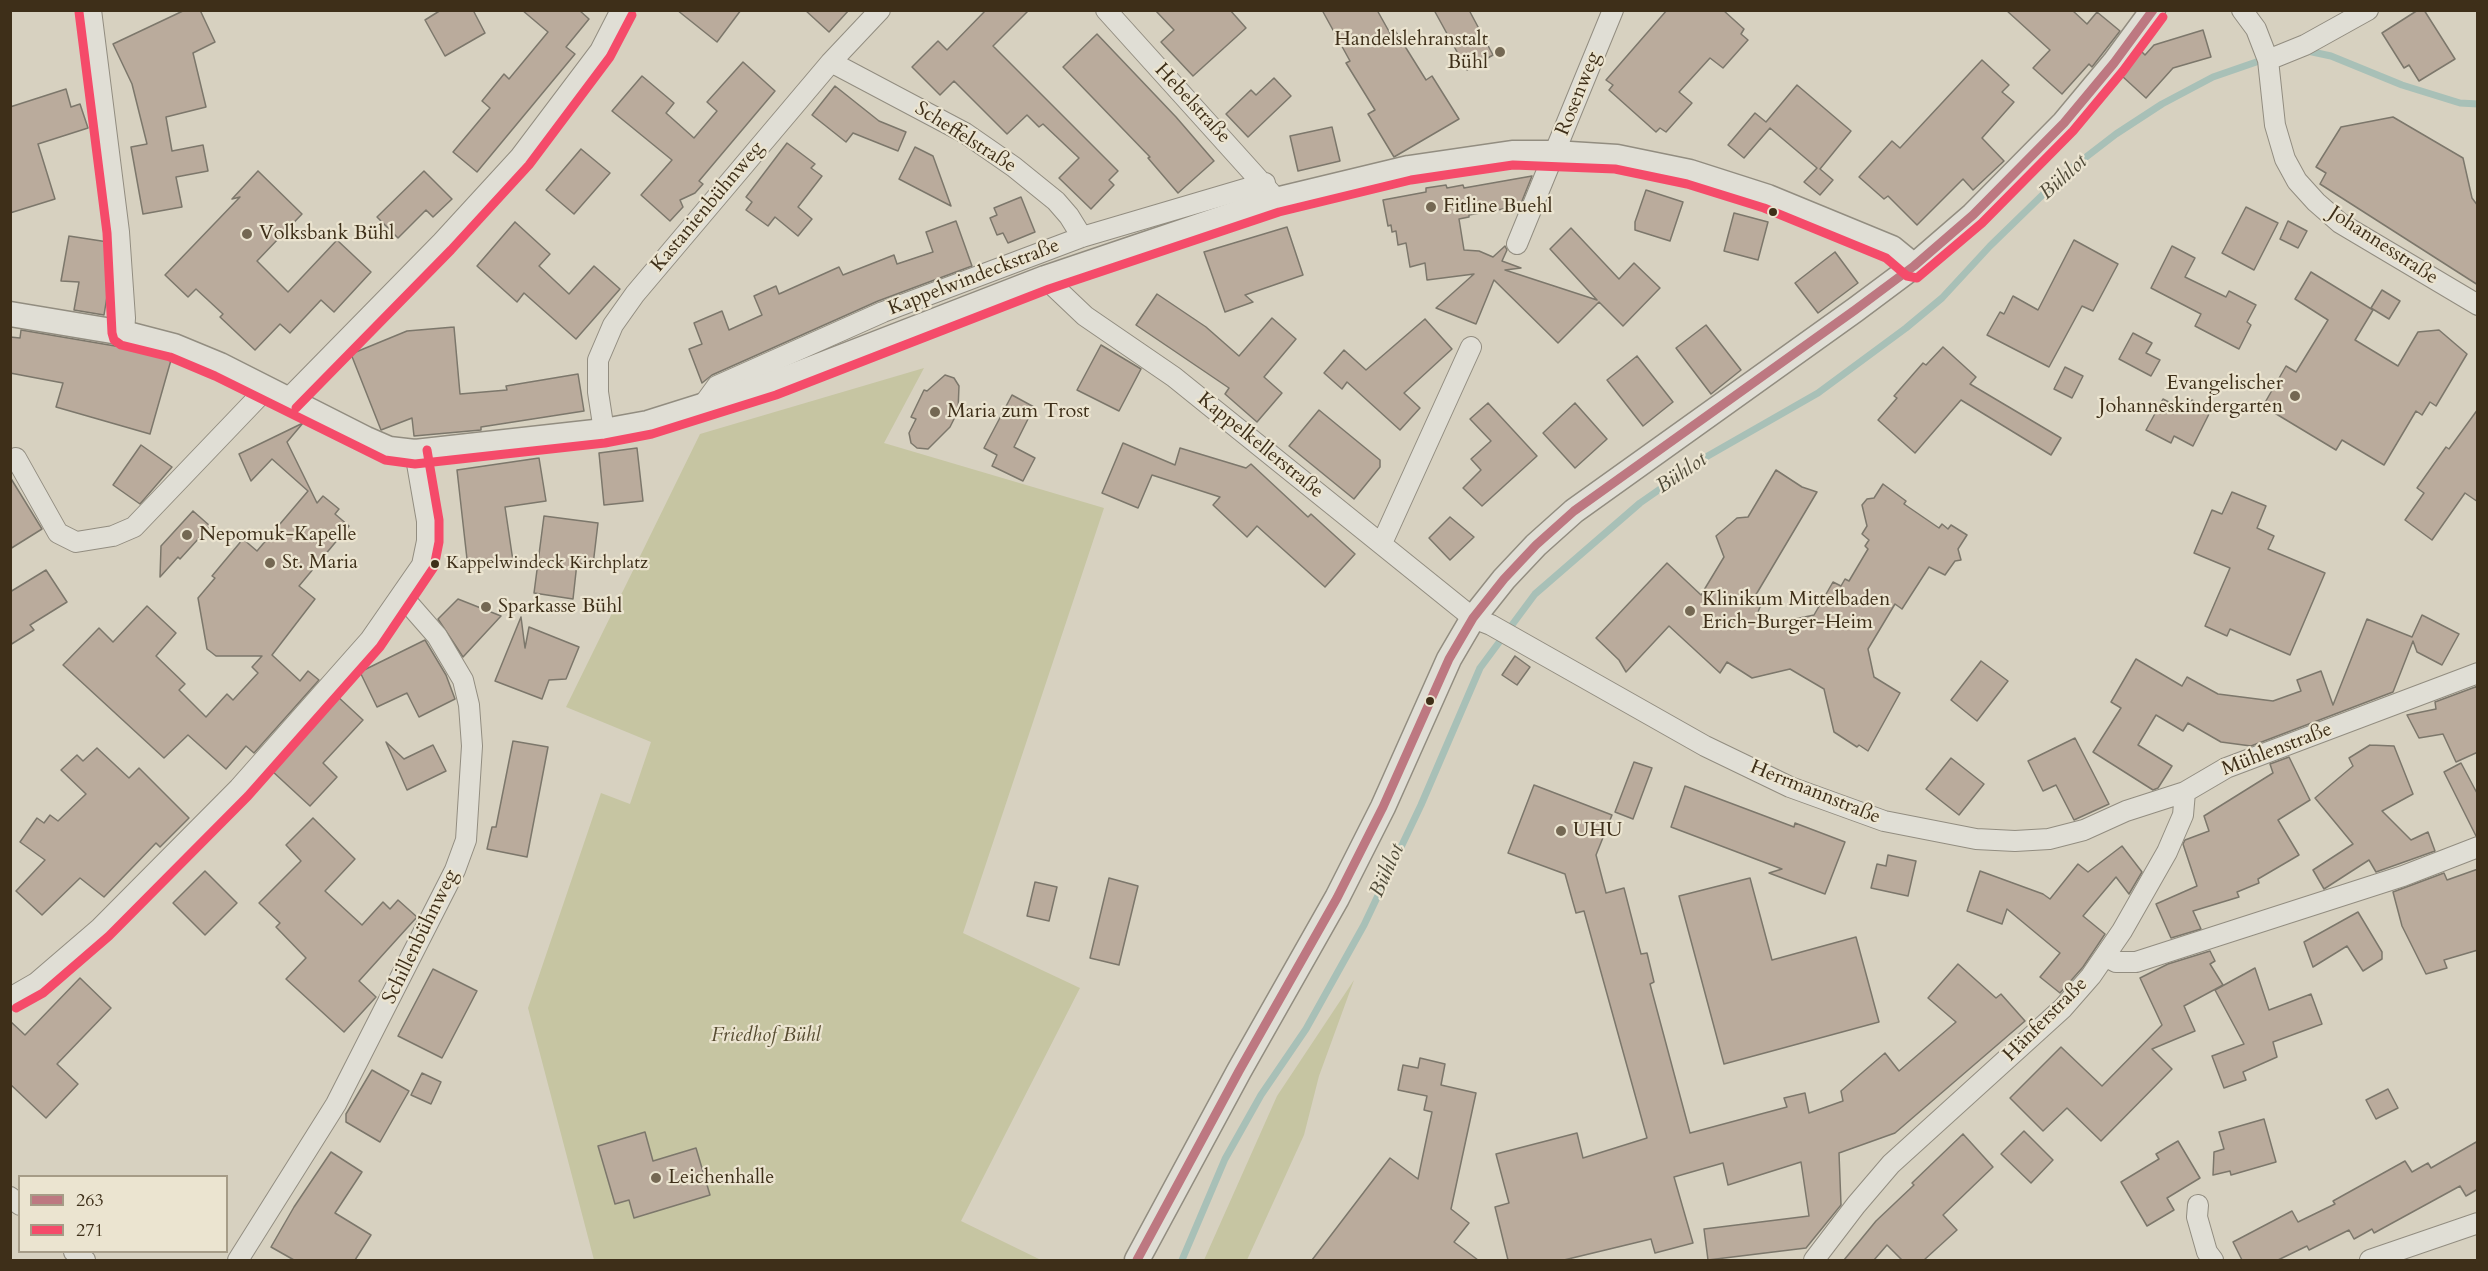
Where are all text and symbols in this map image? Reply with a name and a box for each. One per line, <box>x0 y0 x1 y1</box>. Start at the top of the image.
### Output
place label: Handelslehranstalt Bühl <box>1334 28 1488 75</box>
marker: Handelslehranstalt Bühl <box>1493 45 1507 59</box>
street label: Rosenweg <box>1551 49 1607 139</box>
street label: Hebelstraße <box>1149 59 1235 149</box>
street label: Scheffelstraße <box>910 97 1020 179</box>
street label: Kastanienbühnweg <box>646 137 770 277</box>
water label: Bühlot <box>2035 150 2093 206</box>
place label: Fitline Buehl <box>1443 195 1553 219</box>
marker: Fitline Buehl <box>1424 200 1438 214</box>
street label: Johannesstraße <box>2324 202 2442 290</box>
unlabelled marker <box>1767 206 1779 218</box>
place label: Volksbank Bühl <box>259 222 394 246</box>
marker: Volksbank Bühl <box>240 227 254 241</box>
street label: Kappelwindeckstraße <box>885 234 1063 322</box>
place label: Evangelischer Johanneskindergarten <box>2099 372 2283 419</box>
street label: Kappelkellerstraße <box>1192 388 1328 504</box>
marker: Evangelischer Johanneskindergarten <box>2288 389 2302 403</box>
place label: Maria zum Trost <box>947 400 1089 424</box>
marker: Maria zum Trost <box>928 405 942 419</box>
water label: Bühlot <box>1652 448 1712 500</box>
place label: Nepomuk-Kapelle <box>199 523 357 547</box>
marker: Nepomuk-Kapelle <box>180 528 194 542</box>
place label: St. Maria <box>282 551 358 575</box>
place label: Kappelwindeck Kirchplatz <box>446 553 648 575</box>
marker: St. Maria <box>263 556 277 570</box>
marker: Kappelwindeck Kirchplatz <box>429 558 441 570</box>
place label: Klinikum Mittelbaden Erich-Burger-Heim <box>1702 588 1890 635</box>
place label: Sparkasse Bühl <box>498 595 622 619</box>
marker: Sparkasse Bühl <box>479 600 493 614</box>
marker: Klinikum Mittelbaden Erich-Burger-Heim <box>1683 604 1697 618</box>
unlabelled marker <box>1424 695 1436 707</box>
street label: Mühlenstraße <box>2218 718 2336 782</box>
street label: Herrmannstraße <box>1746 756 1884 830</box>
place label: UHU <box>1573 819 1622 843</box>
marker: UHU <box>1554 824 1568 838</box>
water label: Bühlot <box>1365 840 1411 902</box>
street label: Schillenbühnweg <box>378 866 464 1008</box>
street label: Hänferstraße <box>1999 973 2093 1067</box>
park label: Friedhof Bühl <box>711 1024 821 1048</box>
place label: Leichenhalle <box>668 1166 774 1190</box>
marker: Leichenhalle <box>649 1171 663 1185</box>
legend <box>18 1175 228 1253</box>
text: 263 <box>76 1188 104 1213</box>
text: 271 <box>76 1218 104 1243</box>

